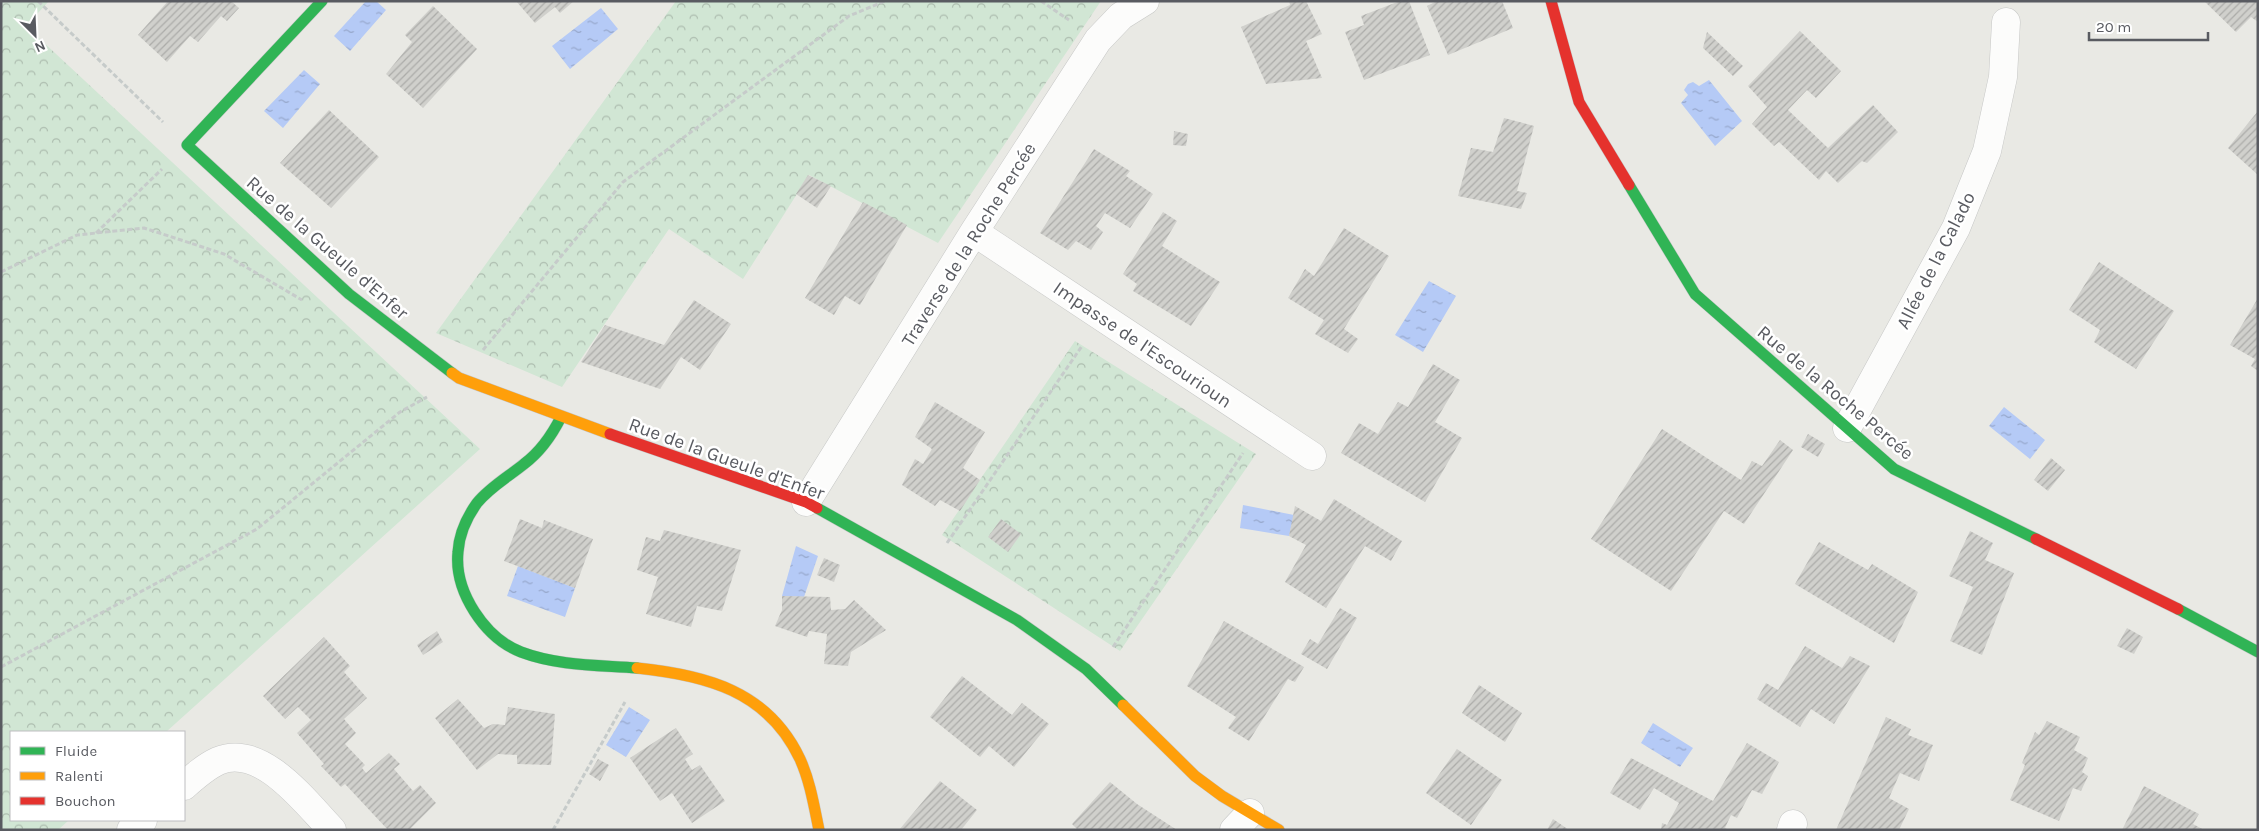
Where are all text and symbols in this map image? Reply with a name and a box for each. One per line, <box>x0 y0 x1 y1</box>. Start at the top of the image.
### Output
north arrow <box>10 10 60 60</box>
scale bar <box>2089 10 2208 42</box>
text: 20 m <box>2096 18 2131 36</box>
text: N <box>32 37 48 56</box>
street label: Traverse de la Roche Percée <box>897 139 1041 350</box>
street label: Rue de la Gueule d'Enfer <box>242 172 413 324</box>
street label: Allée de la Calado <box>1892 188 1980 333</box>
street label: Impasse de l'Escourioun <box>1049 277 1236 413</box>
street label: Rue de la Roche Percée <box>1753 321 1918 465</box>
street label: Rue de la Gueule d'Enfer <box>626 413 828 505</box>
legend <box>10 731 185 821</box>
text: Fluide <box>55 742 97 760</box>
text: Ralenti <box>55 767 104 785</box>
text: Bouchon <box>55 792 116 810</box>

